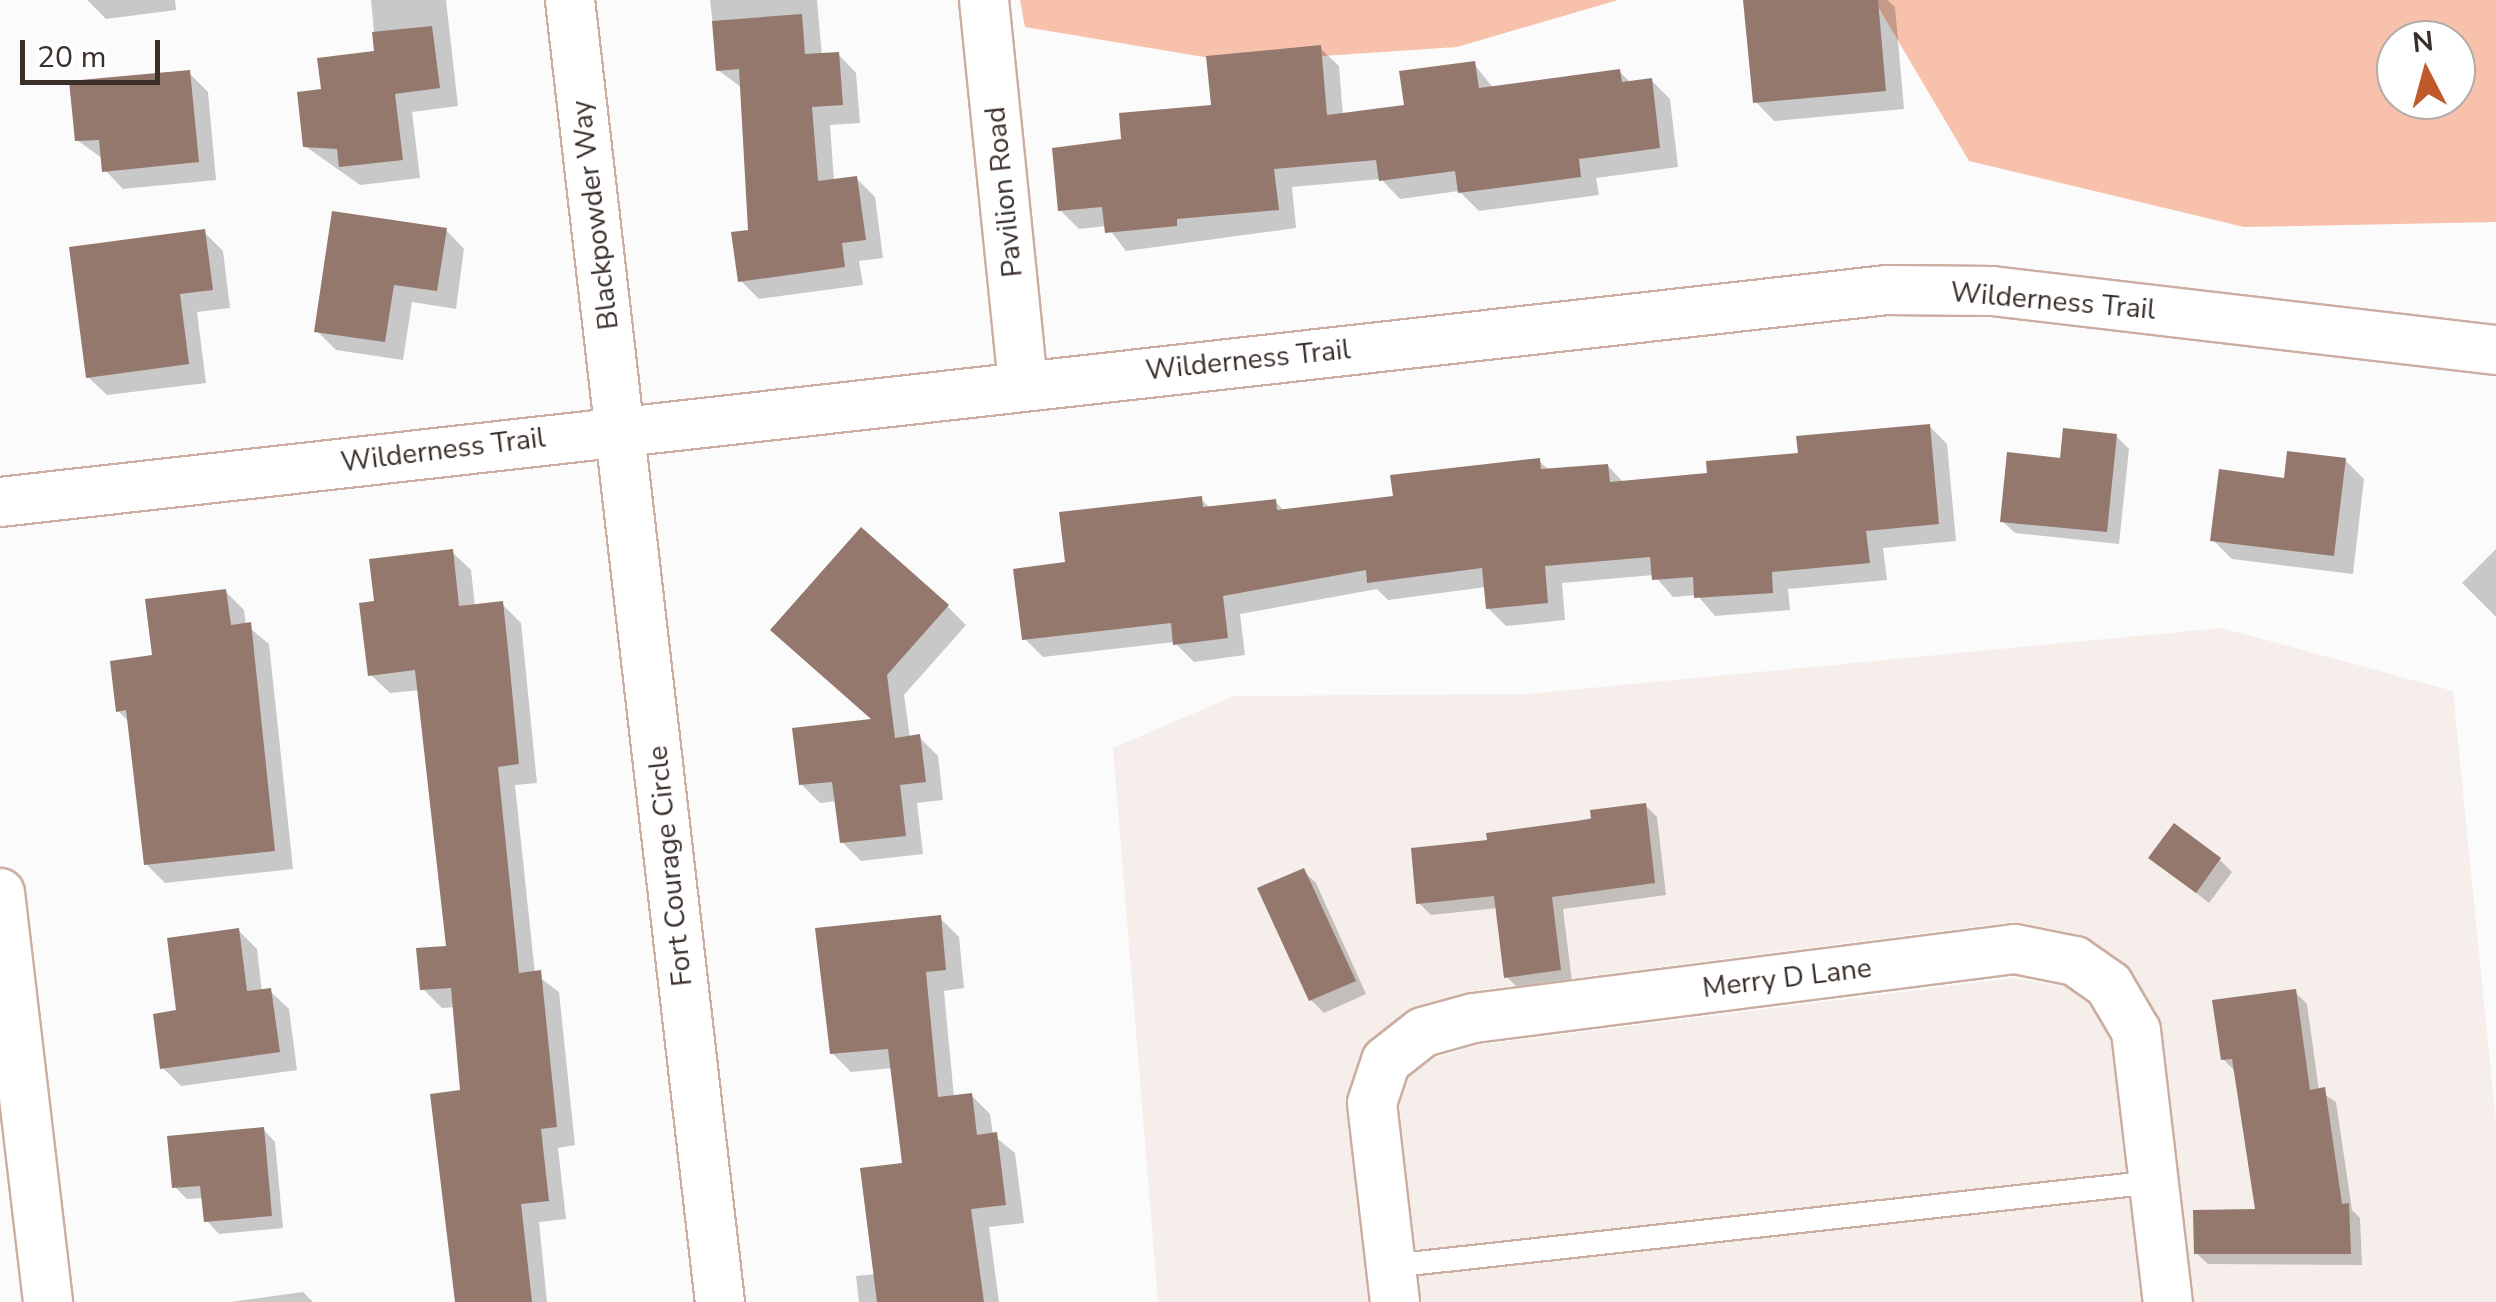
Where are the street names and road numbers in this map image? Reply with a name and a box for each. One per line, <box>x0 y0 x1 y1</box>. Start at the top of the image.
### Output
street label: Blackpowder Way <box>564 98 626 332</box>
street label: Pavilion Road <box>978 105 1030 279</box>
street label: Wilderness Trail <box>1949 275 2157 327</box>
street label: Wilderness Trail <box>1144 333 1352 387</box>
street label: Wilderness Trail <box>339 421 547 479</box>
street label: Fort Courage Circle <box>641 744 699 988</box>
street label: Merry D Lane <box>1701 951 1873 1005</box>

